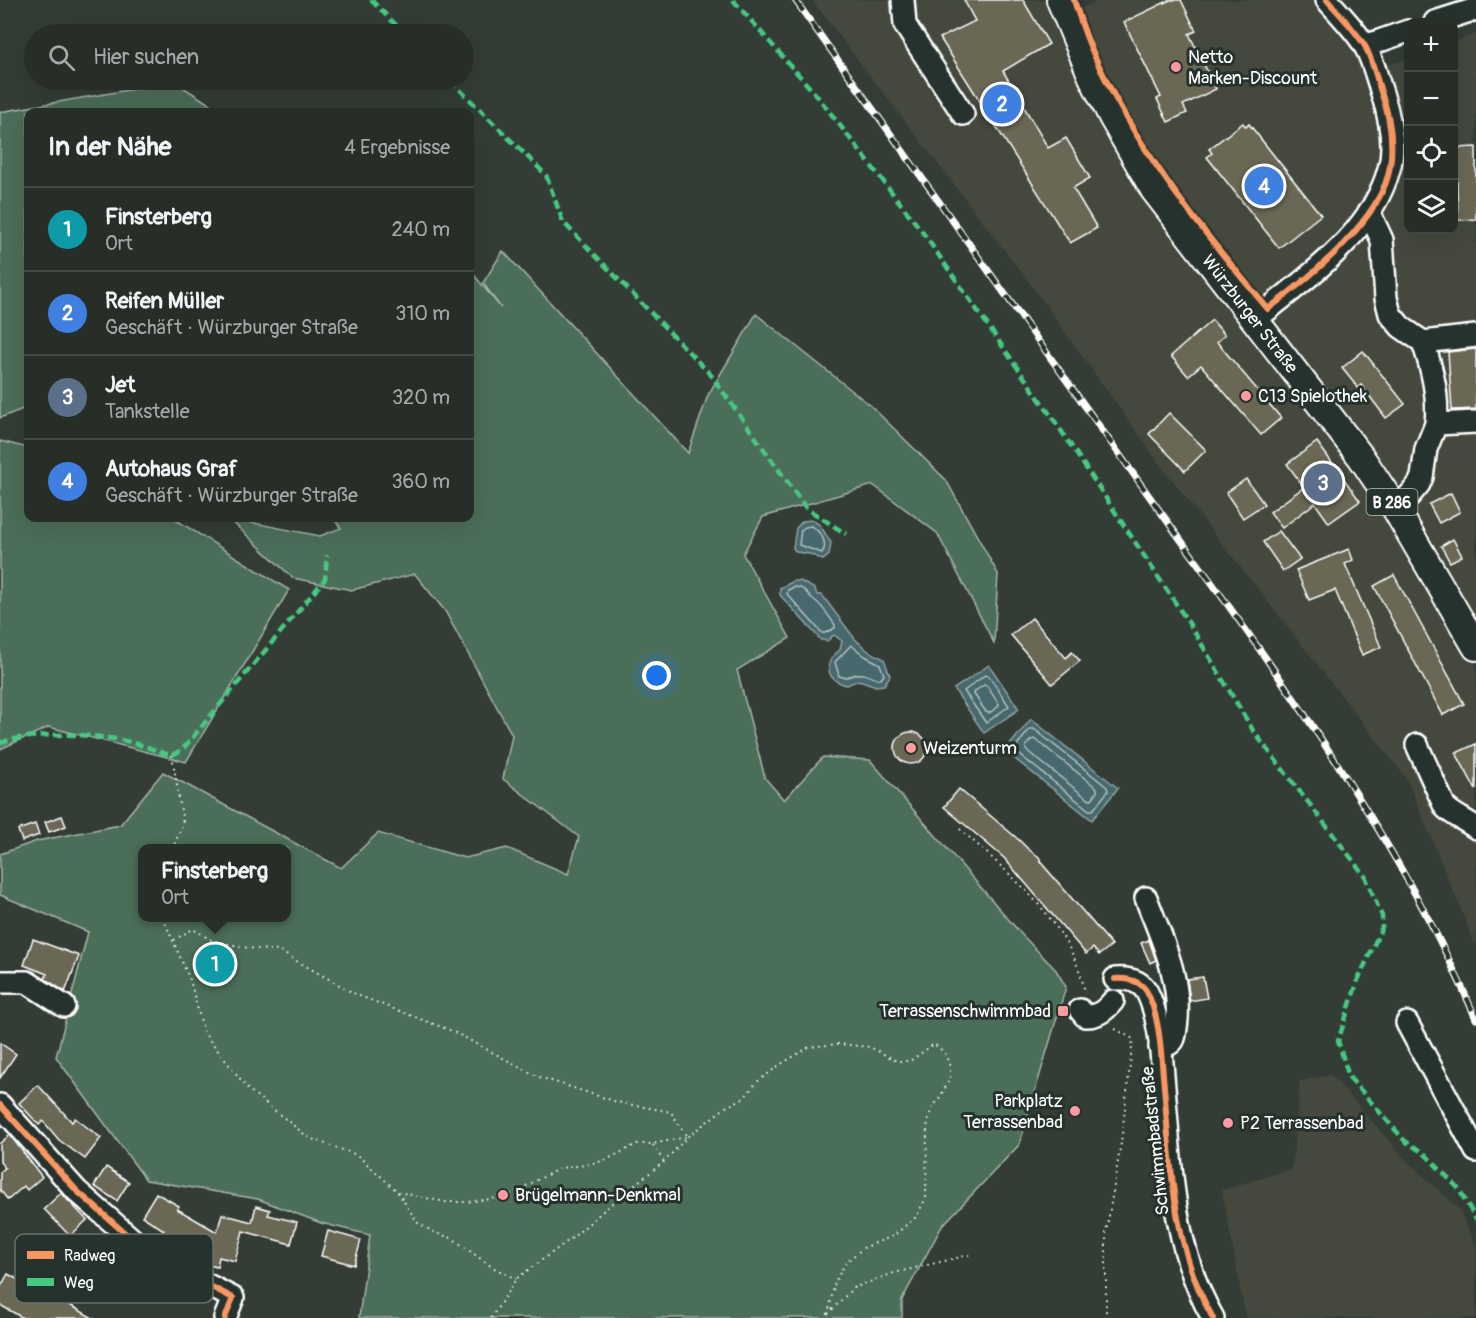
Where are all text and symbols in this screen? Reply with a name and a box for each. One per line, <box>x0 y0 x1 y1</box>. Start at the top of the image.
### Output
map controls <box>1404 18 1458 234</box>
button: + <box>1404 18 1458 72</box>
search box <box>24 24 474 90</box>
icon: search <box>45 41 78 74</box>
text: Hier suchen <box>93 43 199 71</box>
place label: Netto Marken-Discount <box>1188 46 1318 90</box>
marker: Netto Marken-Discount <box>1169 60 1183 74</box>
button: − <box>1404 72 1458 126</box>
pin: 2 <box>982 82 1022 126</box>
button: locate <box>1404 126 1458 180</box>
text: In der Nähe <box>48 131 171 163</box>
text: 4 Ergebnisse <box>344 135 450 160</box>
pin: 4 <box>1244 164 1284 208</box>
button: layers <box>1404 180 1458 234</box>
text: Finsterberg <box>105 203 212 231</box>
text: 1 <box>64 217 71 242</box>
text: 240 m <box>391 217 450 242</box>
text: Ort <box>105 231 133 256</box>
street label: Würzburger Straße <box>1196 250 1303 378</box>
text: Reifen Müller <box>105 287 224 315</box>
text: 2 <box>62 301 73 326</box>
text: 310 m <box>395 301 450 326</box>
text: Geschäft · Würzburger Straße <box>105 315 358 340</box>
text: Jet <box>105 371 135 399</box>
text: 3 <box>62 385 73 410</box>
text: 320 m <box>392 385 450 410</box>
place label: C13 Spielothek <box>1258 385 1368 408</box>
marker: C13 Spielothek <box>1239 389 1253 403</box>
text: Tankstelle <box>105 399 190 424</box>
text: Autohaus Graf <box>105 455 238 483</box>
pin: 3 <box>1304 460 1342 506</box>
text: 4 <box>62 469 73 494</box>
text: 360 m <box>391 469 450 494</box>
text: Geschäft · Würzburger Straße <box>105 483 358 508</box>
road number: B 286 <box>1366 489 1418 515</box>
your location <box>642 661 671 690</box>
place label: Weizenturm <box>923 737 1017 760</box>
marker: Weizenturm <box>904 741 918 755</box>
popup <box>138 844 291 922</box>
text: Finsterberg <box>161 857 268 885</box>
text: Ort <box>161 885 189 910</box>
pin: 1 <box>196 942 234 986</box>
place label: Terrassenschwimmbad <box>879 1000 1051 1023</box>
marker: Terrassenschwimmbad <box>1056 1004 1070 1018</box>
street label: Schwimmbadstraße <box>1136 1065 1175 1217</box>
place label: Parkplatz Terrassenbad <box>963 1090 1063 1134</box>
marker: Parkplatz Terrassenbad <box>1068 1104 1082 1118</box>
place label: P2 Terrassenbad <box>1240 1112 1364 1135</box>
marker: P2 Terrassenbad <box>1221 1116 1235 1130</box>
place label: Brügelmann-Denkmal <box>515 1184 681 1207</box>
marker: Brügelmann-Denkmal <box>496 1188 510 1202</box>
legend <box>15 1234 213 1303</box>
text: Radweg <box>64 1246 115 1266</box>
text: Weg <box>64 1273 94 1293</box>

